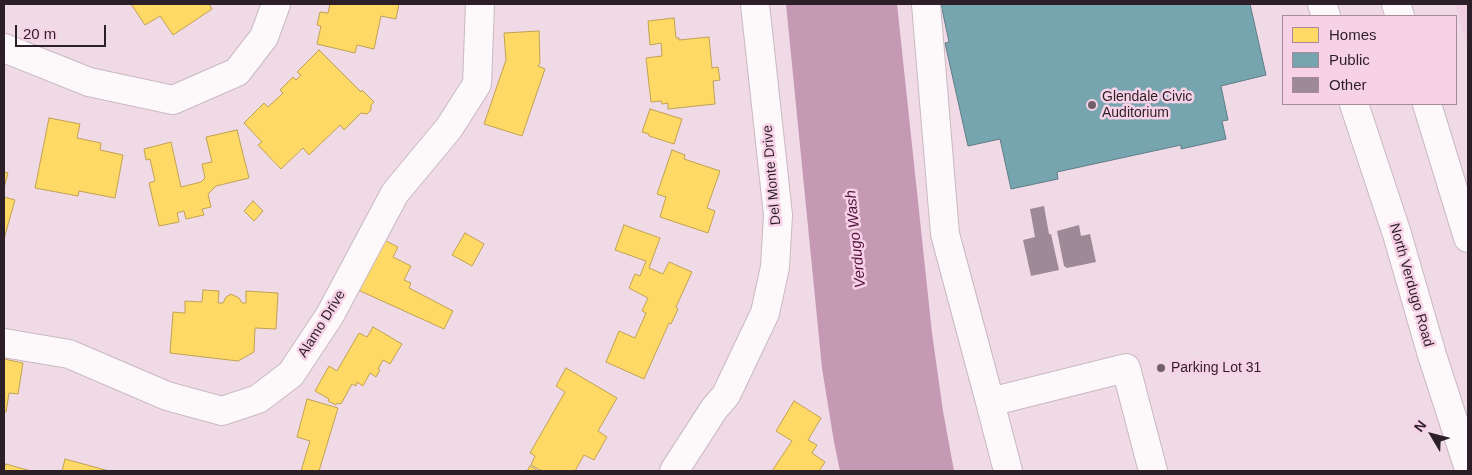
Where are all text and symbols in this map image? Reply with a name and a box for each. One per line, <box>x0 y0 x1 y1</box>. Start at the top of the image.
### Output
scale bar <box>18 15 109 47</box>
legend <box>1282 15 1457 105</box>
text: 20 m <box>23 25 56 42</box>
text: Homes <box>1329 26 1377 43</box>
text: Public <box>1329 51 1370 68</box>
text: Other <box>1329 76 1367 93</box>
place label: Glendale Civic Auditorium <box>1102 89 1192 121</box>
marker: Glendale Civic Auditorium <box>1086 99 1098 111</box>
street label: Del Monte Drive <box>759 124 785 226</box>
water label: Verdugo Wash <box>842 189 870 289</box>
street label: North Verdugo Road <box>1385 221 1437 349</box>
street label: Alamo Drive <box>295 287 349 361</box>
place label: Parking Lot 31 <box>1171 360 1261 376</box>
marker: Parking Lot 31 <box>1155 362 1167 374</box>
north arrow <box>1407 410 1457 460</box>
text: N <box>1411 417 1429 435</box>

